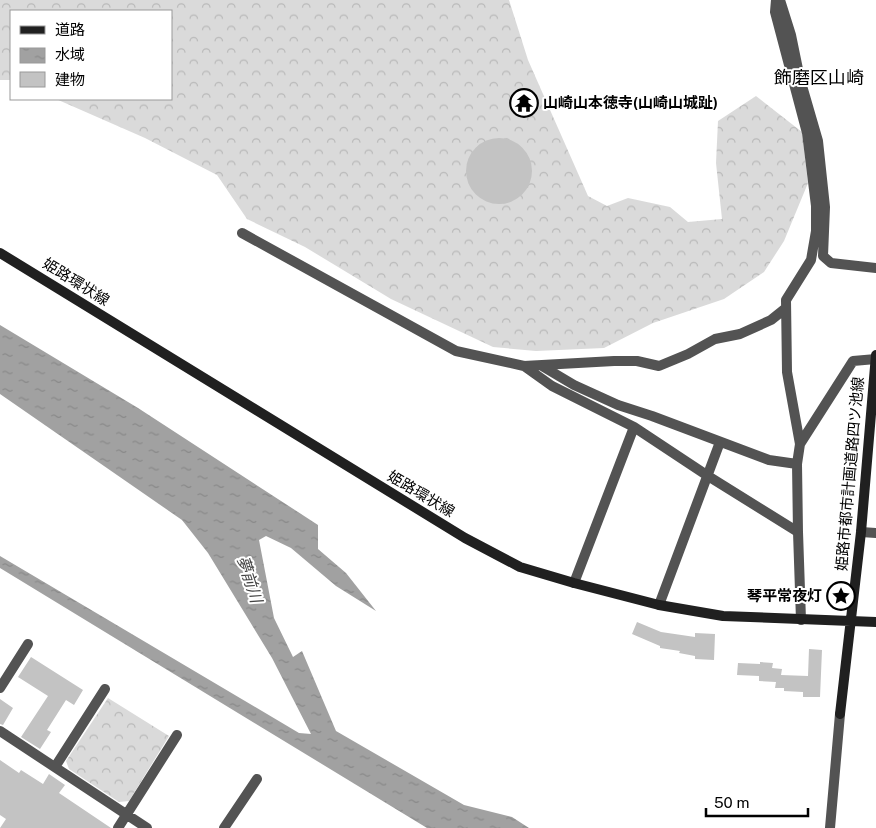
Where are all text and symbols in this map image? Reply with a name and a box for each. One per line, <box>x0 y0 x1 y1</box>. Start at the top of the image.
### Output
legend <box>10 10 172 100</box>
text: 道路 <box>55 21 85 38</box>
text: 水域 <box>55 46 85 63</box>
district label: 飾磨区山崎 <box>774 67 864 88</box>
text: 建物 <box>55 71 85 88</box>
temple icon: 山崎山本徳寺(山崎山城趾) <box>509 88 539 118</box>
place label: 山崎山本徳寺(山崎山城趾) <box>543 94 718 111</box>
street label: 姫路環状線 <box>40 254 113 309</box>
street label: 姫路市都市計画道路四ツ池線 <box>833 376 866 572</box>
street label: 姫路環状線 <box>385 467 458 520</box>
water label: 夢前川 <box>233 553 267 607</box>
place icon: 琴平常夜灯 <box>826 581 856 611</box>
place label: 琴平常夜灯 <box>747 587 822 604</box>
scale bar <box>706 786 808 818</box>
text: 50 m <box>714 794 749 811</box>

